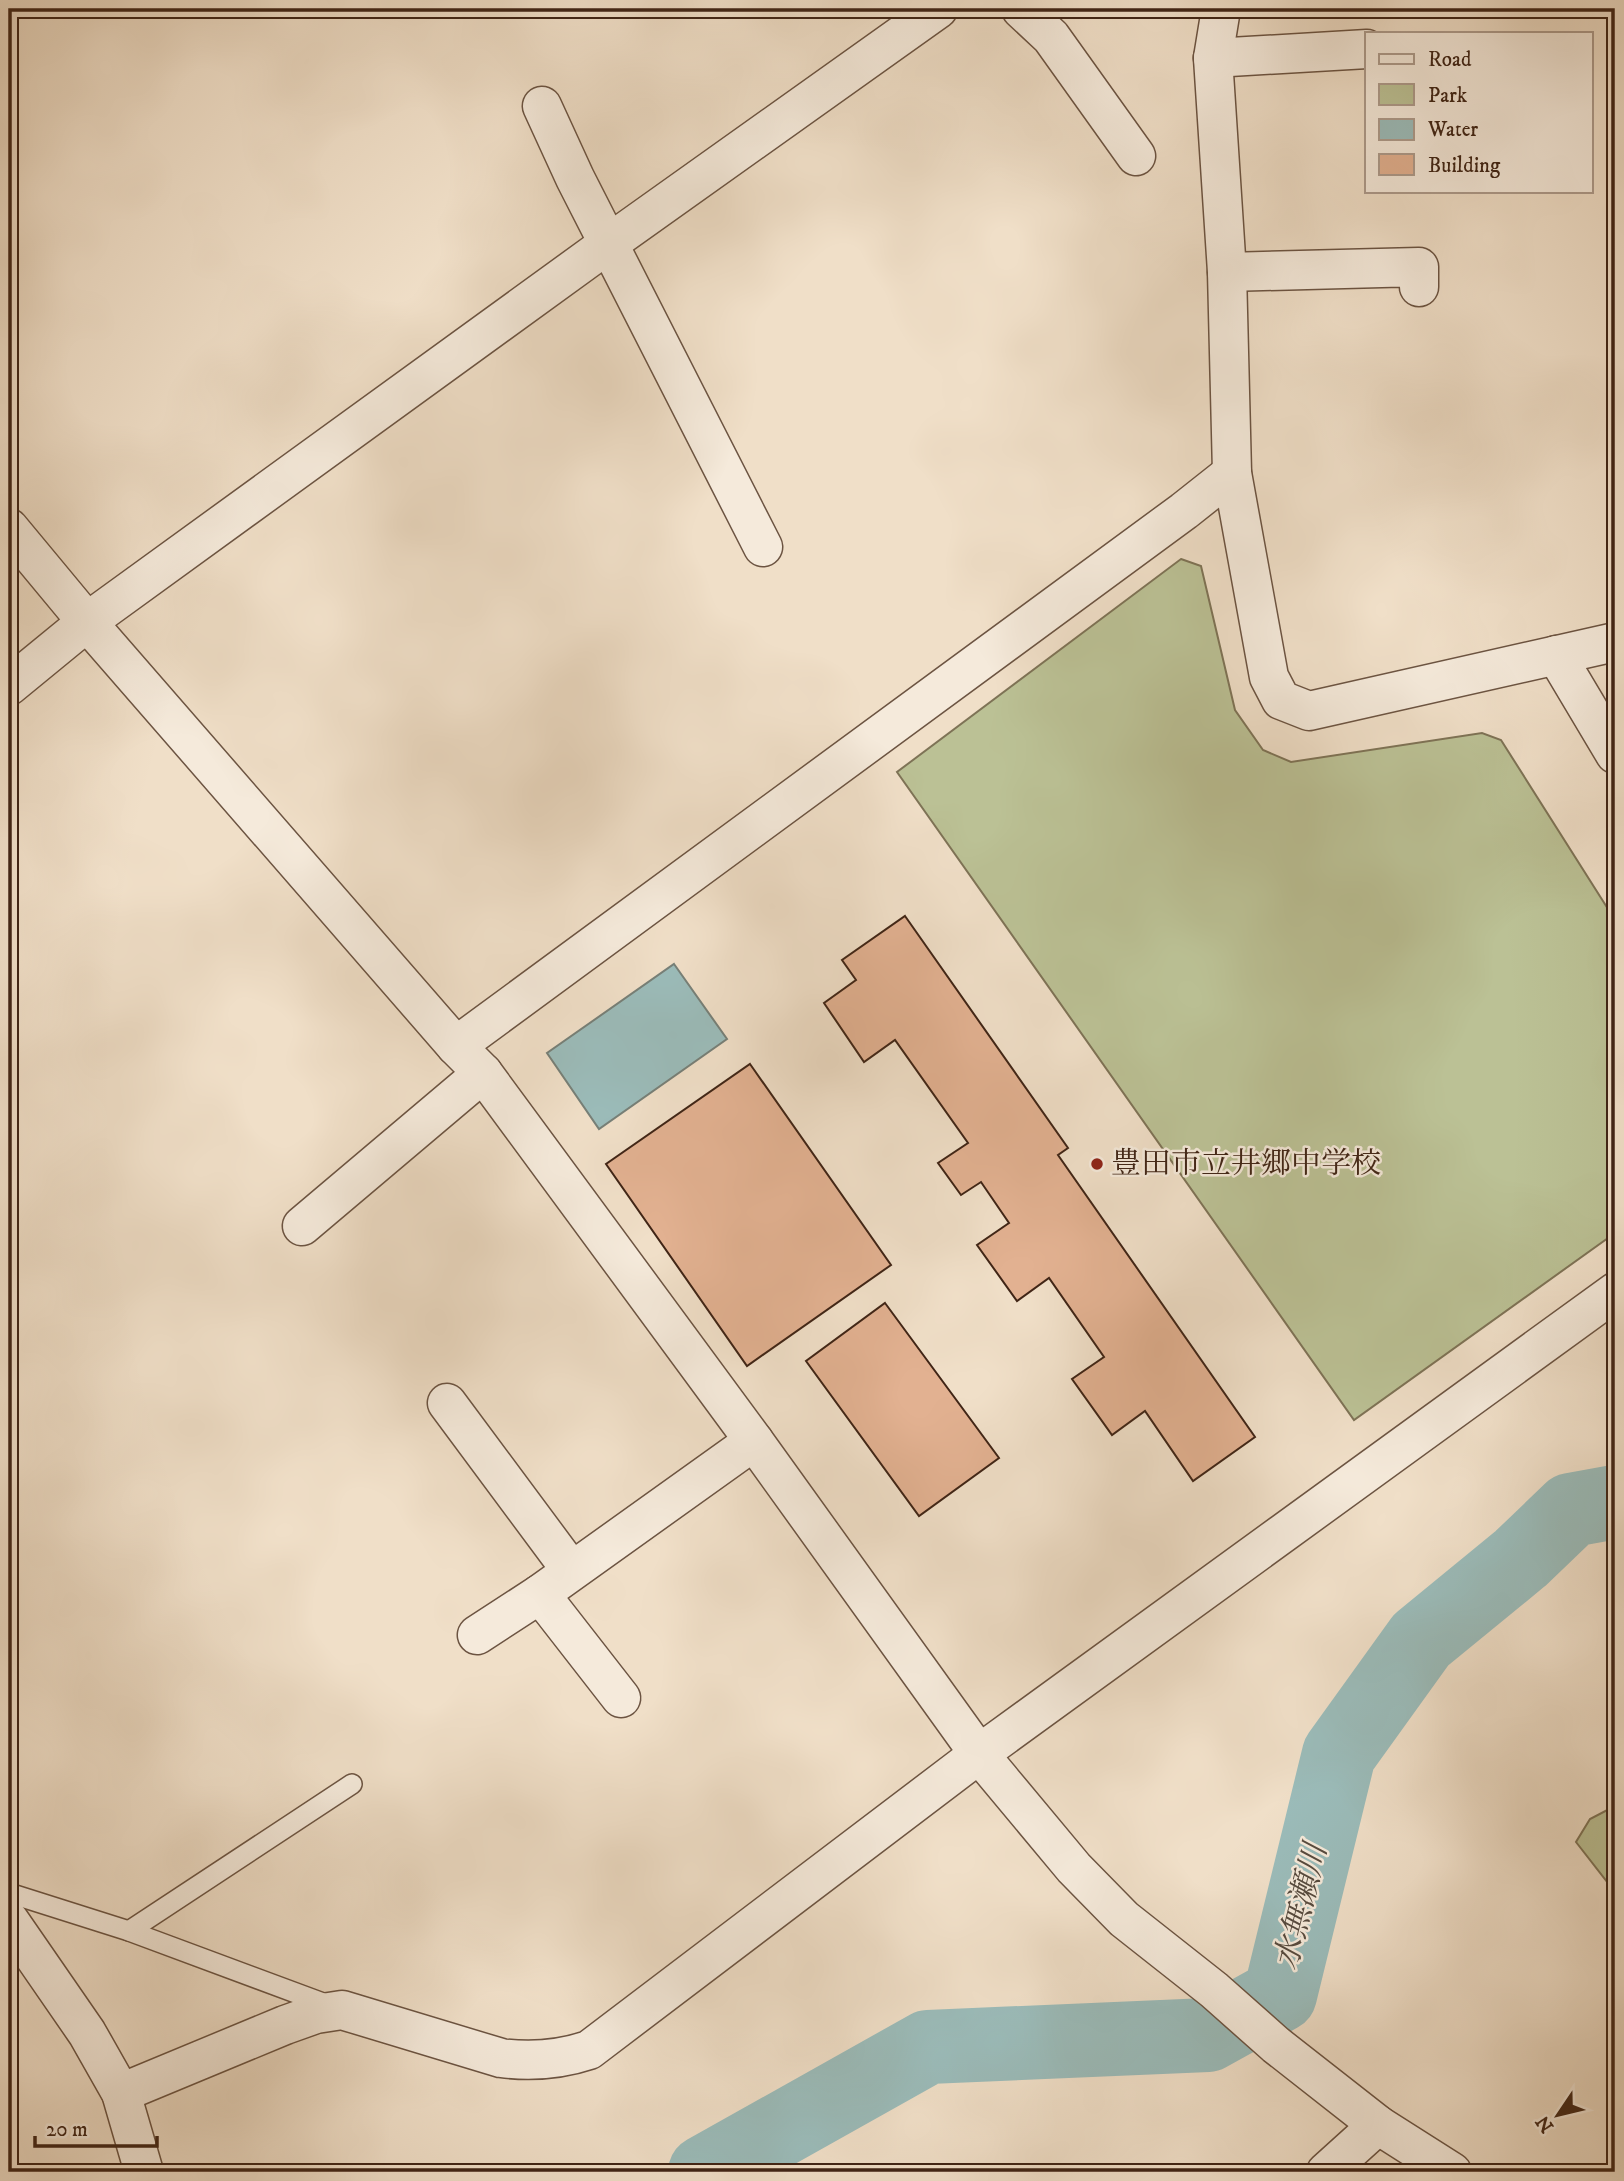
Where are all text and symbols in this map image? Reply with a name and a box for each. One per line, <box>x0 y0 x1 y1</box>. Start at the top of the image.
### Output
legend <box>1365 32 1592 192</box>
text: Road <box>1428 47 1472 73</box>
text: Park <box>1428 83 1468 109</box>
text: Water <box>1427 117 1478 143</box>
text: Building <box>1428 153 1501 179</box>
place label: 豊田市立井郷中学校 <box>1111 1146 1381 1183</box>
marker: 豊田市立井郷中学校 <box>1089 1156 1105 1172</box>
water label: 水無瀬川 <box>1267 1837 1338 1974</box>
north arrow <box>1522 2080 1592 2150</box>
scale bar <box>35 2104 158 2148</box>
text: N <box>1531 2111 1559 2137</box>
text: 20 m <box>46 2117 88 2143</box>

